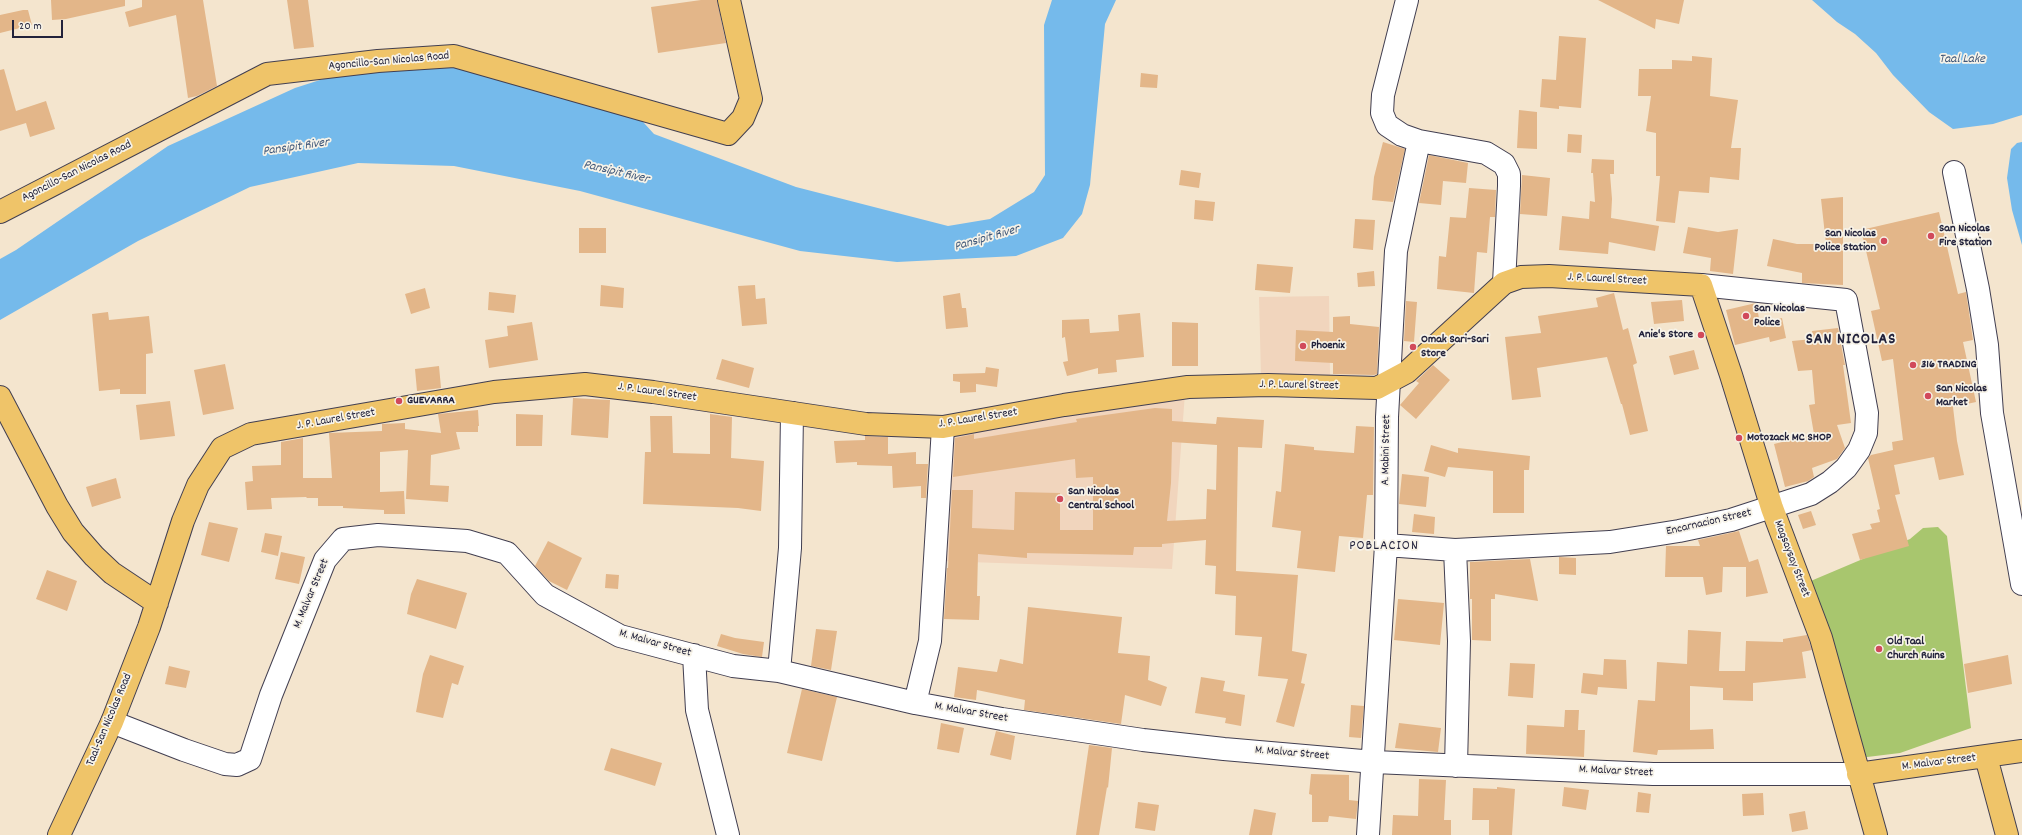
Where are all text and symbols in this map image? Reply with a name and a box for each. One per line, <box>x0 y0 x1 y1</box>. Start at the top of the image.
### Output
scale bar <box>14 12 65 38</box>
text: 20 m <box>19 18 42 35</box>
street label: Agoncillo-San Nicolas Road <box>328 50 450 74</box>
water label: Taal Lake <box>1939 52 1985 68</box>
water label: Pansipit River <box>262 136 330 160</box>
street label: Agoncillo-San Nicolas Road <box>20 138 134 206</box>
water label: Pansipit River <box>582 158 650 188</box>
water label: Pansipit River <box>953 222 1021 256</box>
place label: San Nicolas Fire Station <box>1939 222 1992 250</box>
place label: San Nicolas Police Station <box>1814 227 1876 255</box>
marker: San Nicolas Fire Station <box>1926 231 1936 241</box>
marker: San Nicolas Police Station <box>1879 236 1889 246</box>
street label: J. P. Laurel Street <box>1567 271 1647 289</box>
place label: San Nicolas Police <box>1754 302 1805 330</box>
marker: San Nicolas Police <box>1741 311 1751 321</box>
place label: Anie's Store <box>1638 328 1693 342</box>
marker: Anie's Store <box>1696 330 1706 340</box>
district label: SAN NICOLAS <box>1806 331 1896 351</box>
place label: Omak Sari-Sari Store <box>1421 333 1489 361</box>
place label: Phoenix <box>1311 339 1345 353</box>
marker: Phoenix <box>1298 341 1308 351</box>
marker: Omak Sari-Sari Store <box>1408 342 1418 352</box>
place label: 316 TRADING <box>1921 358 1977 372</box>
marker: 316 TRADING <box>1908 360 1918 370</box>
street label: J. P. Laurel Street <box>1259 378 1339 394</box>
street label: J. P. Laurel Street <box>617 380 697 406</box>
place label: San Nicolas Market <box>1936 382 1987 410</box>
marker: San Nicolas Market <box>1923 391 1933 401</box>
place label: GUEVARRA <box>407 394 455 408</box>
marker: GUEVARRA <box>394 396 404 406</box>
street label: J. P. Laurel Street <box>296 406 376 434</box>
street label: J. P. Laurel Street <box>938 406 1018 432</box>
street label: A. Mabini Street <box>1379 414 1395 486</box>
place label: Motozack MC SHOP <box>1747 431 1831 445</box>
marker: Motozack MC SHOP <box>1734 433 1744 443</box>
place label: San Nicolas Central School <box>1068 485 1134 513</box>
marker: San Nicolas Central School <box>1055 494 1065 504</box>
street label: Encarnacion Street <box>1665 506 1753 540</box>
street label: Magsaysay Street <box>1770 519 1812 599</box>
district label: POBLACION <box>1349 539 1419 555</box>
street label: M. Malvar Street <box>291 557 333 631</box>
street label: M. Malvar Street <box>617 627 693 661</box>
place label: Old Taal Church Ruins <box>1887 635 1945 663</box>
marker: Old Taal Church Ruins <box>1874 644 1884 654</box>
street label: Taal-San Nicolas Road <box>84 672 136 768</box>
street label: M. Malvar Street <box>933 699 1009 727</box>
street label: M. Malvar Street <box>1254 744 1330 764</box>
street label: M. Malvar Street <box>1901 751 1977 775</box>
street label: M. Malvar Street <box>1579 763 1653 781</box>

